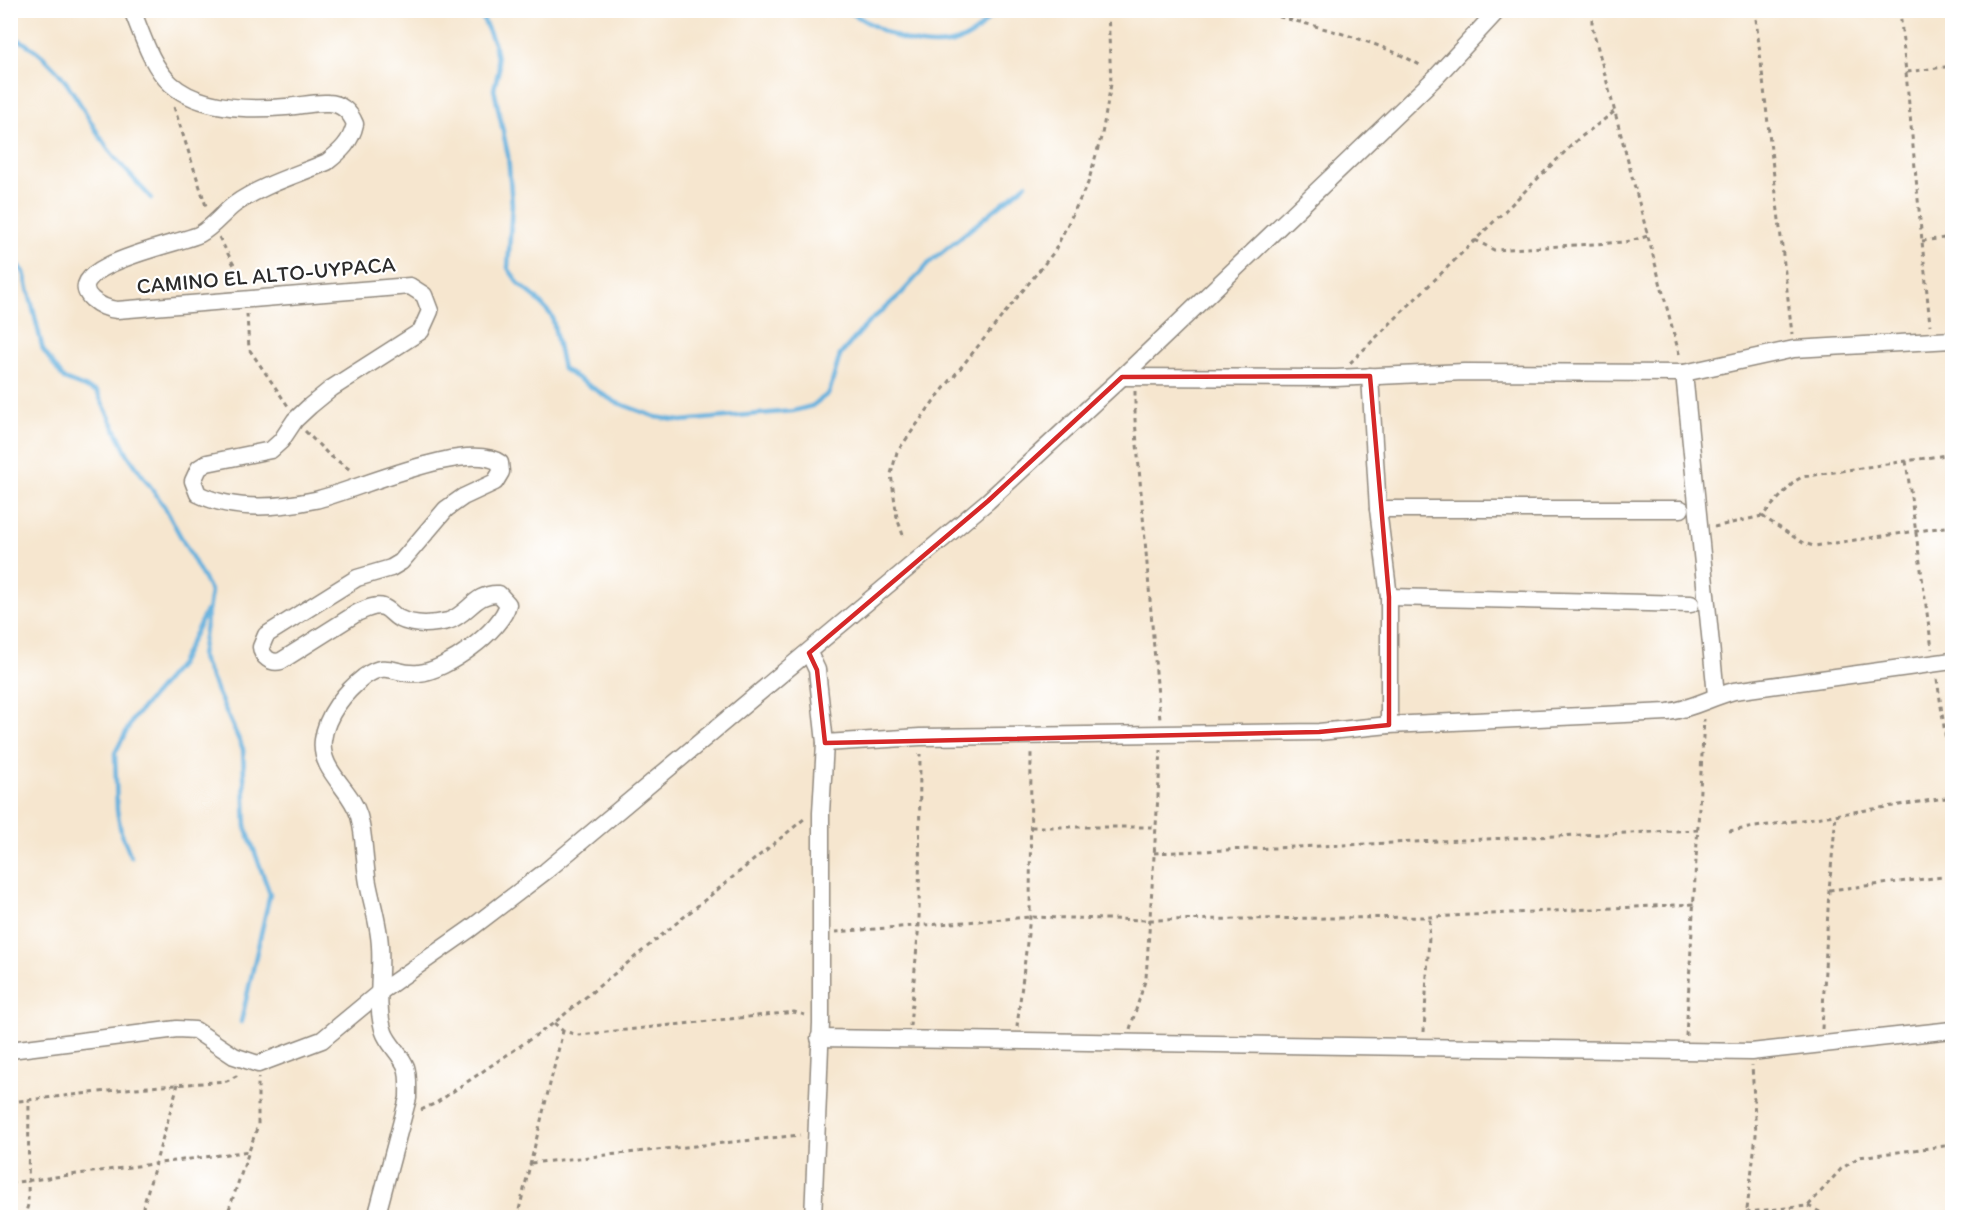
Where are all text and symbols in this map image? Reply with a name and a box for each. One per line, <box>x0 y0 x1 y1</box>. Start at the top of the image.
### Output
street label: CAMINO EL ALTO-UYPACA <box>135 250 397 300</box>

